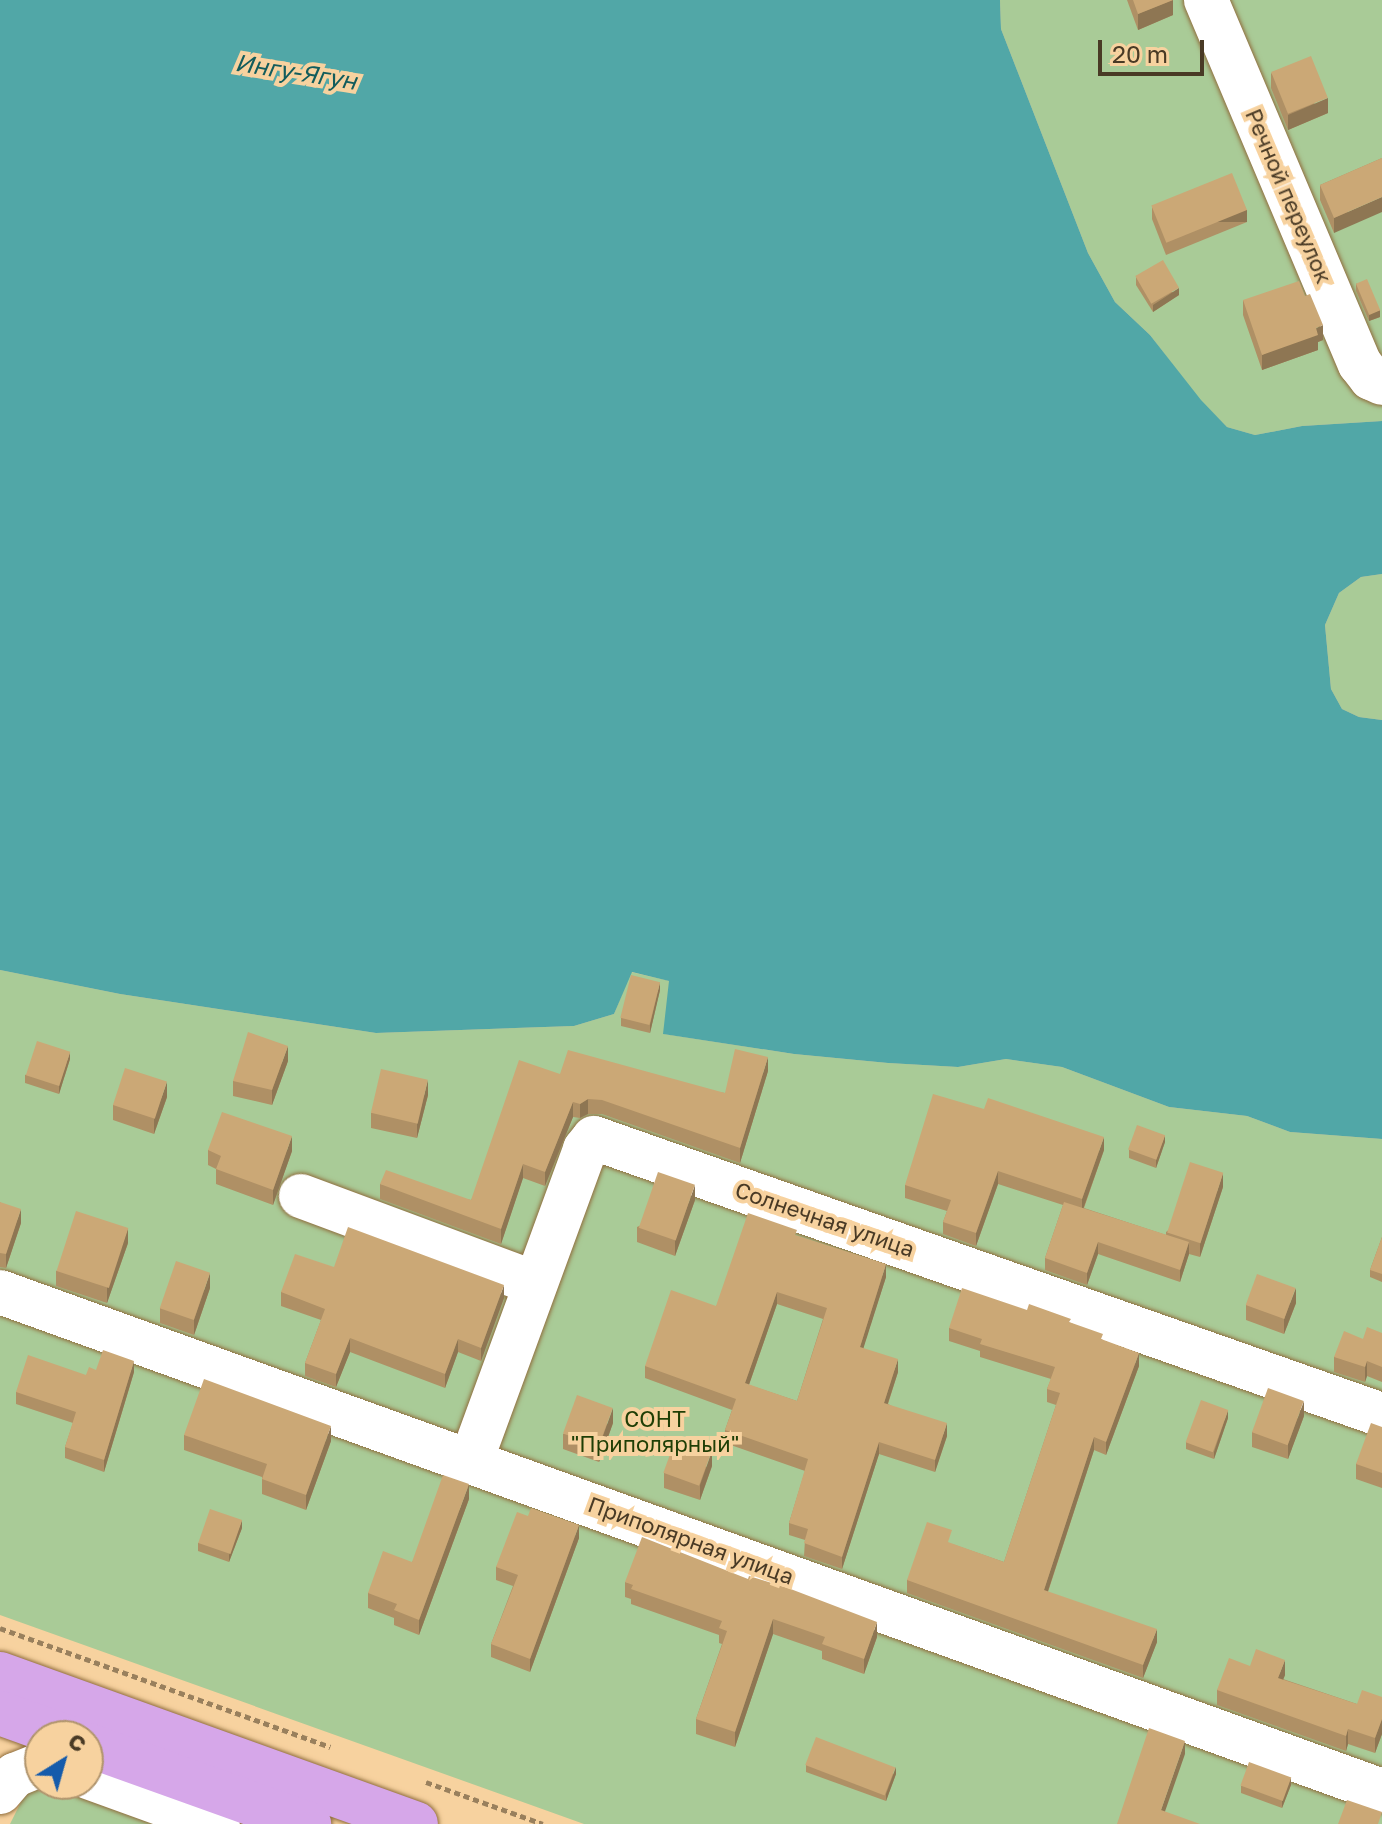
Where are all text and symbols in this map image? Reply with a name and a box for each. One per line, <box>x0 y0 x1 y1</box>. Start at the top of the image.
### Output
scale bar <box>1102 24 1208 74</box>
text: 20 m <box>1112 39 1168 68</box>
water label: Ингу-Ягун <box>233 47 359 95</box>
street label: Речной переулок <box>1240 105 1338 287</box>
street label: Солнечная улица <box>732 1176 918 1262</box>
park label: СОНТ "Приполярный" <box>571 1405 739 1456</box>
street label: Приполярная улица <box>585 1491 797 1589</box>
north arrow <box>24 1720 104 1800</box>
text: С <box>63 1727 92 1758</box>

